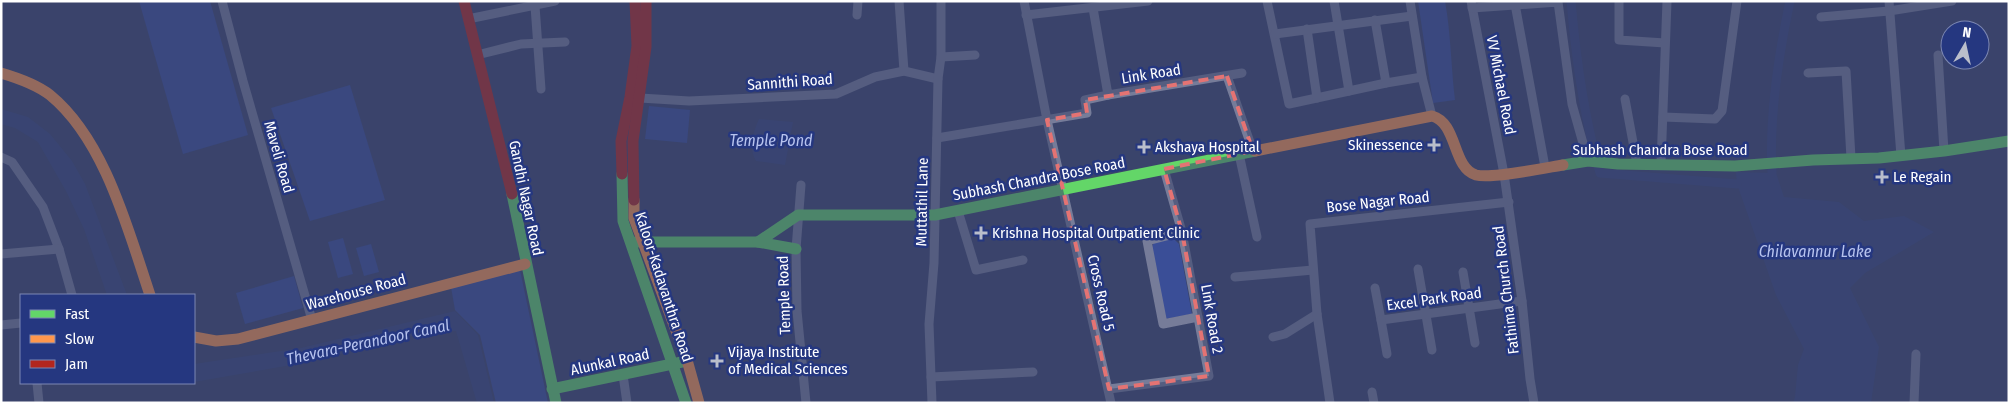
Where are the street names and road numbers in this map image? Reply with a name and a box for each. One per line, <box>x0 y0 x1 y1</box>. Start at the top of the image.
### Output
street label: VV Michael Road <box>1483 34 1519 136</box>
street label: Link Road <box>1120 60 1182 88</box>
street label: Sannithi Road <box>747 70 833 94</box>
street label: Maveli Road <box>260 119 298 195</box>
street label: Gandhi Nagar Road <box>505 139 547 257</box>
street label: Subhash Chandra Bose Road <box>1572 141 1748 159</box>
street label: Subhash Chandra Bose Road <box>951 153 1127 205</box>
street label: Muttathil Lane <box>912 157 932 247</box>
street label: Bose Nagar Road <box>1325 188 1431 216</box>
street label: Kaloor-Kadavanthra Road <box>631 210 697 364</box>
street label: Fathima Church Road <box>1489 225 1523 355</box>
street label: Cross Road 5 <box>1083 253 1119 333</box>
street label: Temple Road <box>774 255 794 335</box>
street label: Warehouse Road <box>304 270 408 314</box>
street label: Link Road 2 <box>1197 283 1227 355</box>
street label: Excel Park Road <box>1385 283 1483 315</box>
street label: Alunkal Road <box>569 345 651 379</box>

